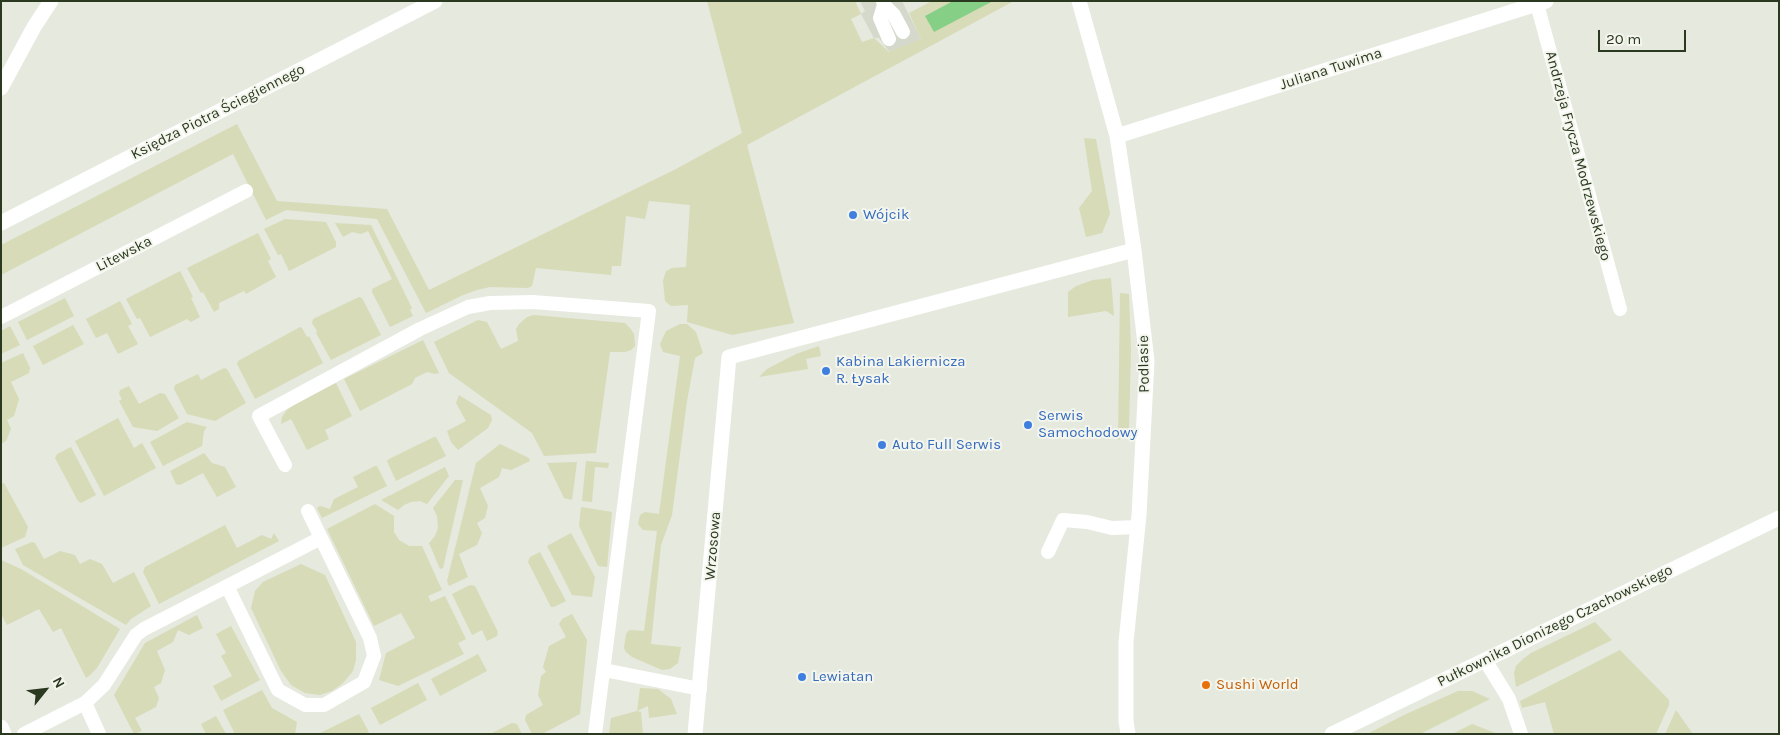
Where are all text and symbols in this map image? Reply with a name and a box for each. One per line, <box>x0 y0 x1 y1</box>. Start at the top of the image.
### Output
scale bar <box>1600 20 1688 52</box>
text: 20 m <box>1606 30 1641 48</box>
street label: Juliana Tuwima <box>1278 44 1384 94</box>
street label: Andrzeja Frycza Modrzewskiego <box>1541 49 1615 263</box>
street label: Księdza Piotra Ściegiennego <box>128 60 308 164</box>
place label: Wójcik <box>863 206 909 224</box>
marker: Wójcik <box>847 209 859 221</box>
street label: Litewska <box>93 232 155 276</box>
street label: Podlasie <box>1134 335 1154 393</box>
place label: Kabina Lakiernicza R. Łysak <box>836 353 966 388</box>
marker: Kabina Lakiernicza R. Łysak <box>820 365 832 377</box>
place label: Serwis Samochodowy <box>1038 407 1137 442</box>
marker: Serwis Samochodowy <box>1022 419 1034 431</box>
place label: Auto Full Serwis <box>892 436 1001 454</box>
marker: Auto Full Serwis <box>876 439 888 451</box>
street label: Wrzosowa <box>701 511 725 581</box>
street label: Pułkownika Dionizego Czachowskiego <box>1434 561 1676 691</box>
north arrow <box>20 665 70 715</box>
place label: Lewiatan <box>812 668 873 686</box>
marker: Lewiatan <box>796 671 808 683</box>
text: N <box>49 674 68 691</box>
place label: Sushi World <box>1216 676 1299 694</box>
marker: Sushi World <box>1200 679 1212 691</box>

